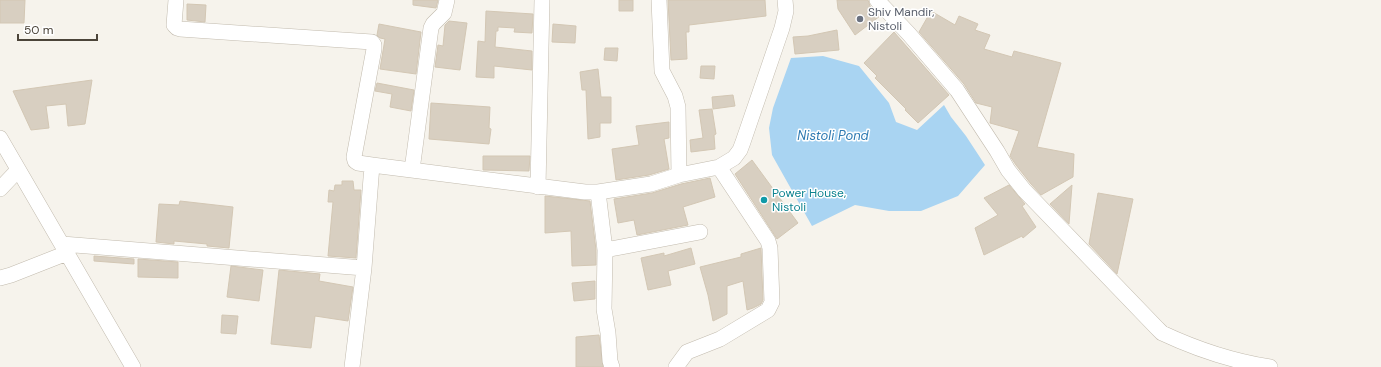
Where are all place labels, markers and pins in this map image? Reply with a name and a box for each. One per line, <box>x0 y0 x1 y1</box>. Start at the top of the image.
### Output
place label: Shiv Mandir, Nistoli <box>868 4 934 34</box>
marker: Shiv Mandir, Nistoli <box>855 14 865 24</box>
place label: Power House, Nistoli <box>772 185 846 215</box>
marker: Power House, Nistoli <box>759 195 769 205</box>

